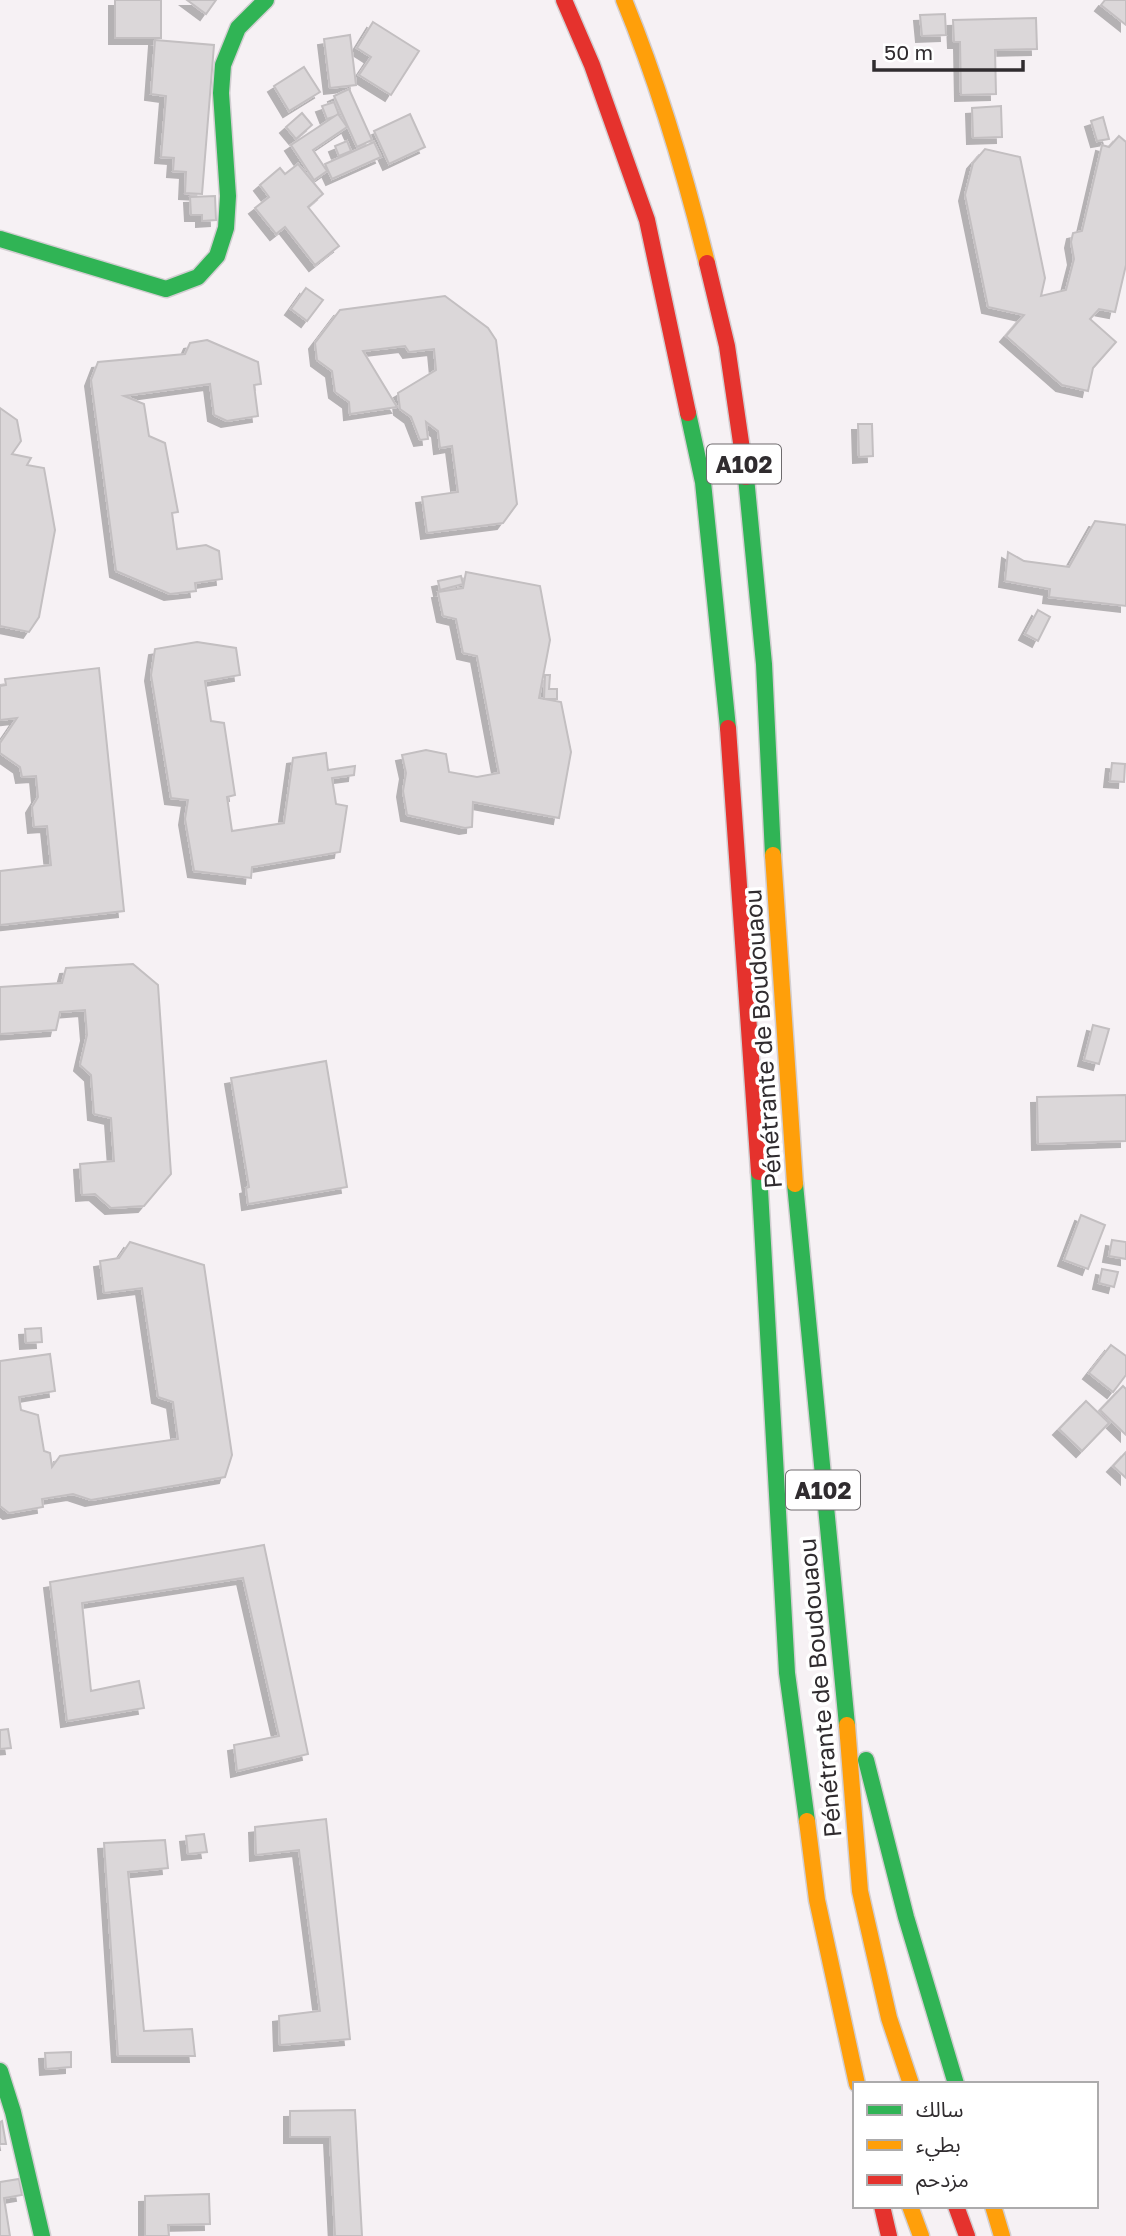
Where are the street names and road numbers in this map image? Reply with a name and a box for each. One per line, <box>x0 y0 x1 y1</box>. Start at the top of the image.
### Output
road number: A102 <box>707 445 781 484</box>
street label: Pénétrante de Boudouaou <box>737 888 787 1190</box>
road number: A102 <box>786 1470 860 1510</box>
street label: Pénétrante de Boudouaou <box>791 1537 847 1839</box>

